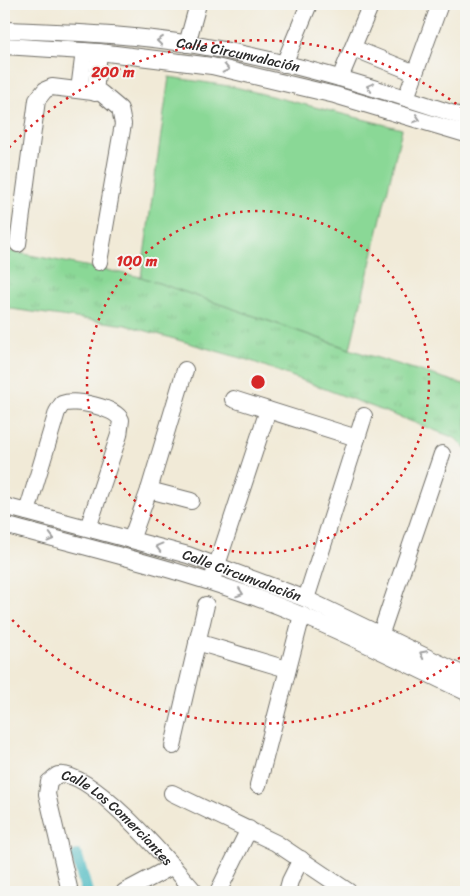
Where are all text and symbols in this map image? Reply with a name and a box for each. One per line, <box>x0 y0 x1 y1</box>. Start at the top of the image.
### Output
street label: Calle Circunvalación <box>175 30 303 80</box>
one-way arrow <box>156 35 164 46</box>
text: 200 m <box>90 59 135 85</box>
one-way arrow <box>222 63 231 74</box>
one-way arrow <box>366 82 375 92</box>
one-way arrow <box>413 113 421 123</box>
text: 100 m <box>117 248 158 274</box>
centre of rings <box>249 373 267 391</box>
one-way arrow <box>46 532 55 543</box>
street label: Calle Circunvalación <box>180 542 305 609</box>
one-way arrow <box>155 543 163 553</box>
one-way arrow <box>236 587 244 597</box>
one-way arrow <box>419 650 428 660</box>
street label: Calle Los Comerciantes <box>59 763 179 872</box>

